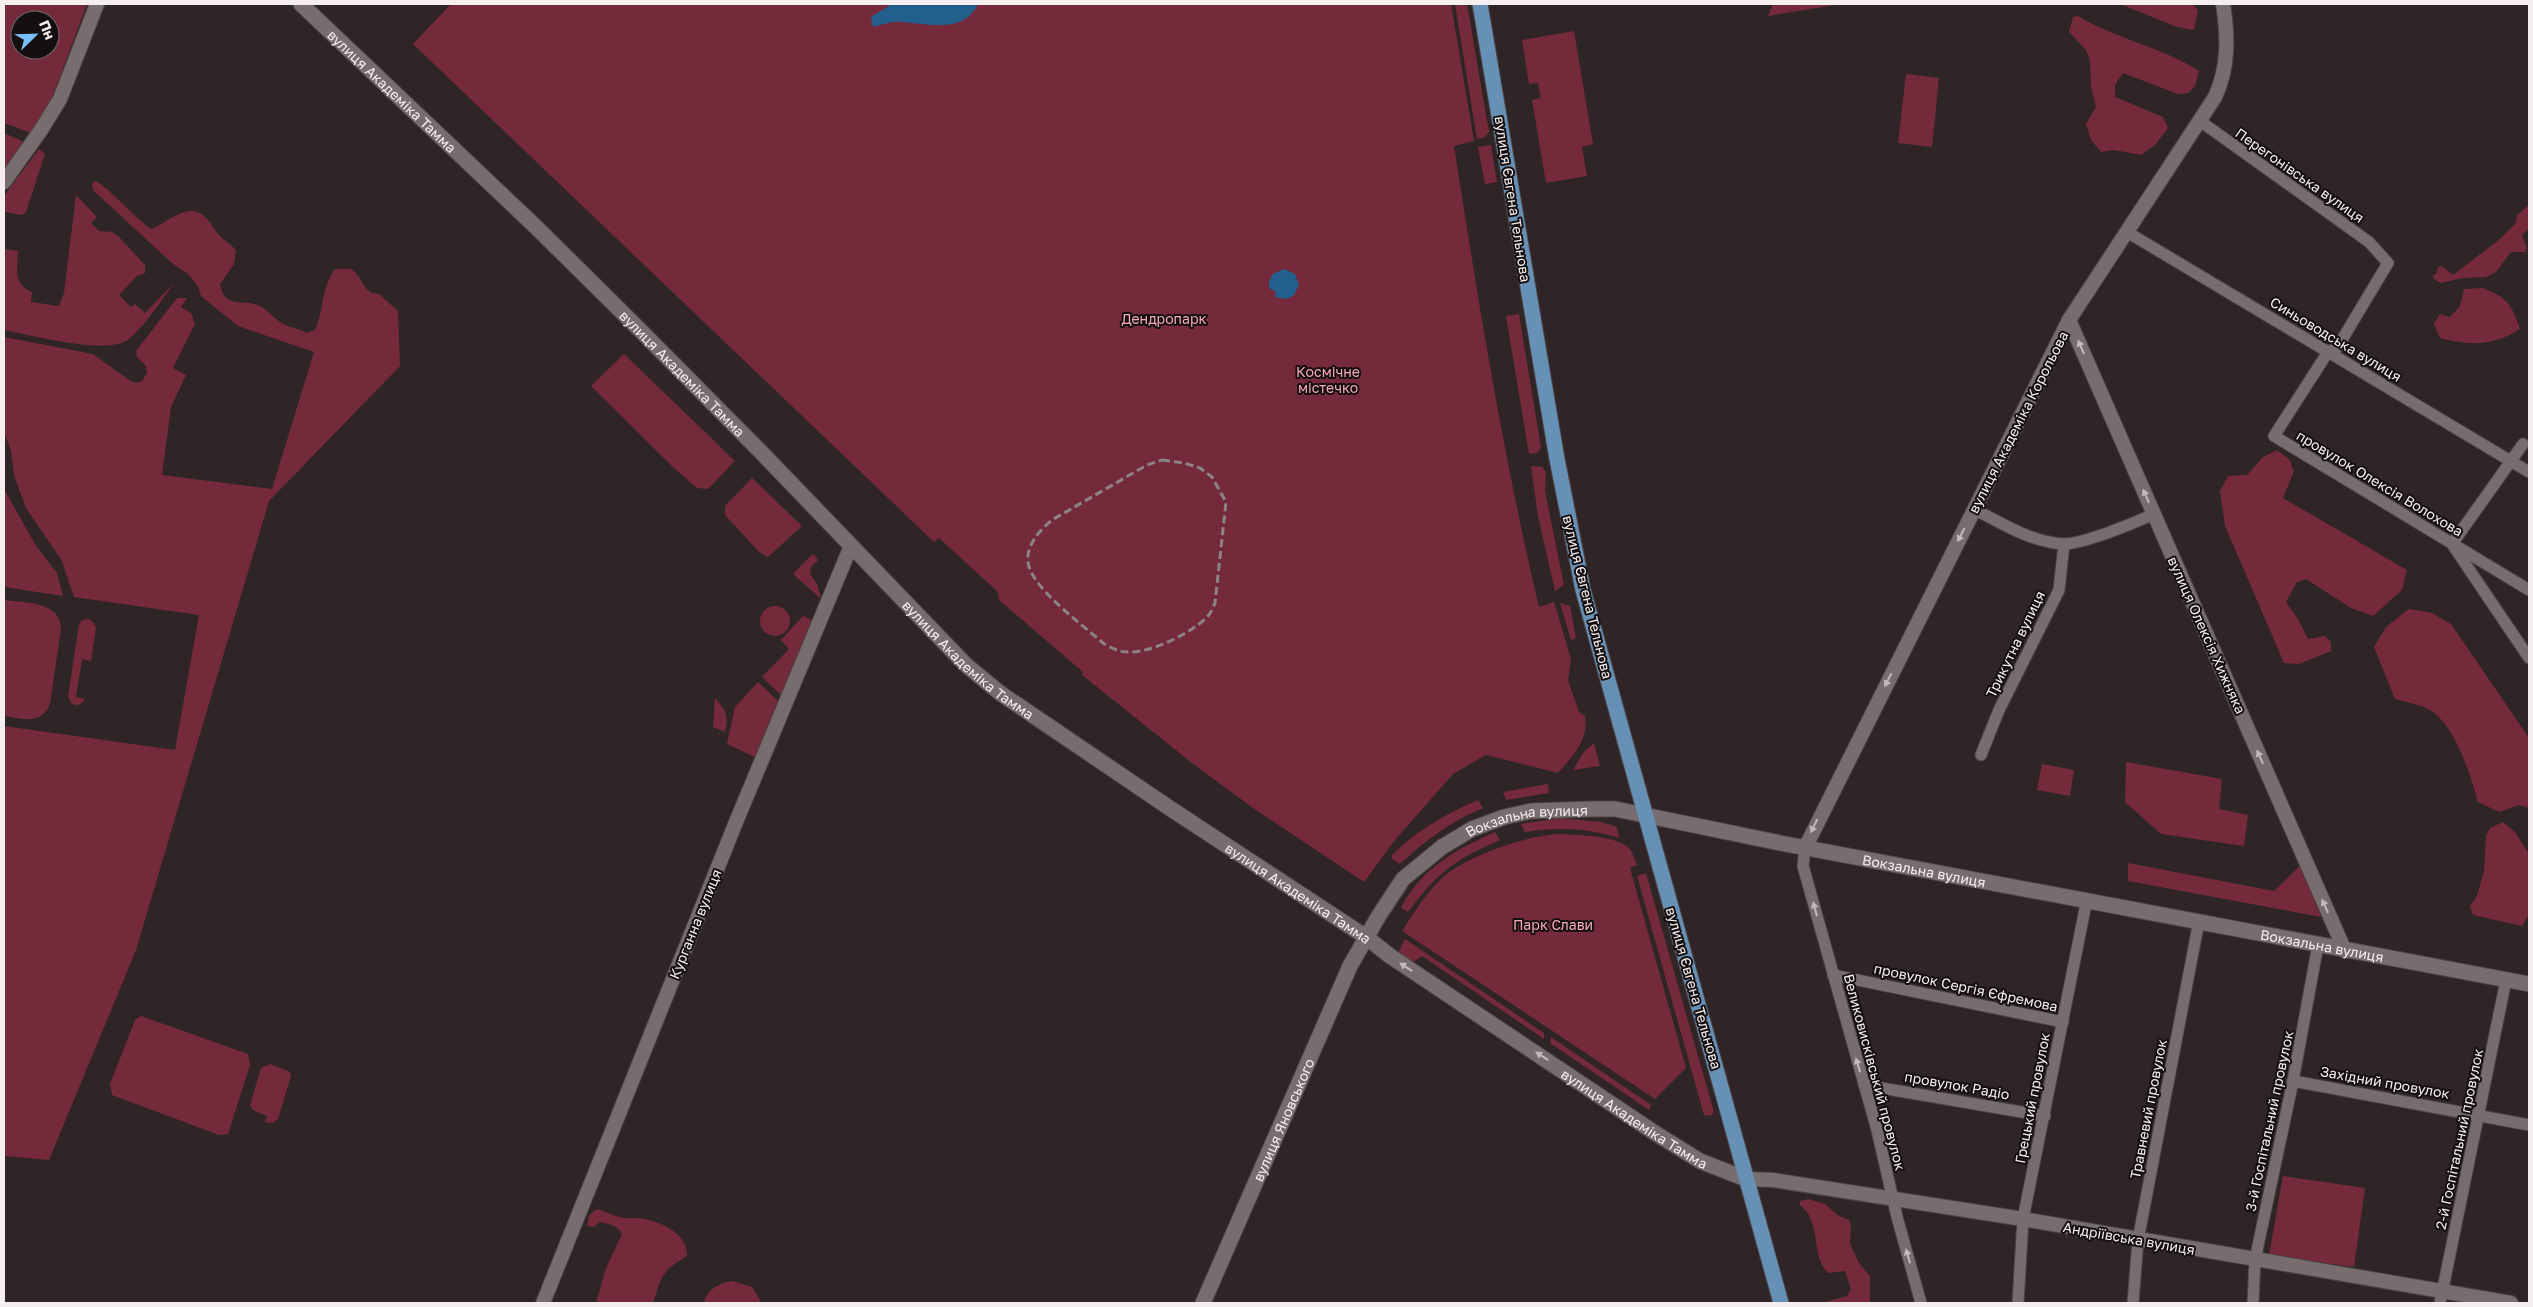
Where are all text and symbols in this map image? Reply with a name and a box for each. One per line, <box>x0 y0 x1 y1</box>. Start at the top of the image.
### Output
north arrow <box>10 10 60 60</box>
text: Пн <box>36 18 59 42</box>
street label: вулиця Академіка Тамма <box>325 26 460 156</box>
street label: вулиця Євгена Тельнова <box>1491 115 1535 283</box>
street label: Перегонівська вулиця <box>2232 124 2368 226</box>
street label: Синьоводська вулиця <box>2267 293 2405 385</box>
street label: вулиця Академіка Тамма <box>616 307 749 440</box>
park label: Дендропарк <box>1121 310 1207 327</box>
street label: вулиця Академіка Корольова <box>1965 328 2071 516</box>
one-way arrow <box>2077 340 2085 354</box>
park label: Космічне містечко <box>1296 363 1360 396</box>
street label: провулок Олексія Волохова <box>2294 426 2466 540</box>
one-way arrow <box>2142 489 2150 503</box>
street label: вулиця Євгена Тельнова <box>1559 514 1617 680</box>
one-way arrow <box>1957 528 1965 543</box>
street label: вулиця Олексія Хижняка <box>2165 554 2249 716</box>
street label: Трикутна вулиця <box>1982 588 2048 700</box>
street label: вулиця Академіка Тамма <box>899 596 1037 722</box>
one-way arrow <box>1884 673 1892 688</box>
one-way arrow <box>2256 750 2264 764</box>
street label: Вокзальна вулиця <box>1462 801 1588 840</box>
one-way arrow <box>1810 818 1819 833</box>
street label: вулиця Академіка Тамма <box>1222 839 1375 947</box>
street label: Вокзальна вулиця <box>1861 850 1987 890</box>
street label: Курганна вулиця <box>665 867 725 981</box>
one-way arrow <box>2321 899 2329 913</box>
one-way arrow <box>1810 901 1818 916</box>
street label: вулиця Євгена Тельнова <box>1663 905 1725 1071</box>
park label: Парк Слави <box>1513 916 1593 933</box>
street label: Вокзальна вулиця <box>2259 925 2385 965</box>
street label: провулок Сергія Єфремова <box>1872 959 2060 1015</box>
one-way arrow <box>1400 962 1413 972</box>
street label: Великовисківський провулок <box>1841 972 1909 1172</box>
street label: 3-й Госпітальний провулок <box>2242 1029 2296 1213</box>
street label: Грецький провулок <box>2011 1031 2053 1165</box>
street label: Травневий провулок <box>2126 1038 2170 1180</box>
street label: 2-й Госпітальний провулок <box>2432 1047 2486 1231</box>
one-way arrow <box>1535 1051 1549 1061</box>
street label: вулиця Яновського <box>1249 1055 1317 1184</box>
one-way arrow <box>1854 1058 1862 1073</box>
street label: Західний провулок <box>2319 1062 2451 1102</box>
street label: вулиця Академіка Тамма <box>1558 1065 1710 1172</box>
street label: провулок Радіо <box>1903 1067 2011 1103</box>
street label: Андріївська вулиця <box>2062 1218 2196 1258</box>
one-way arrow <box>1903 1249 1911 1264</box>

